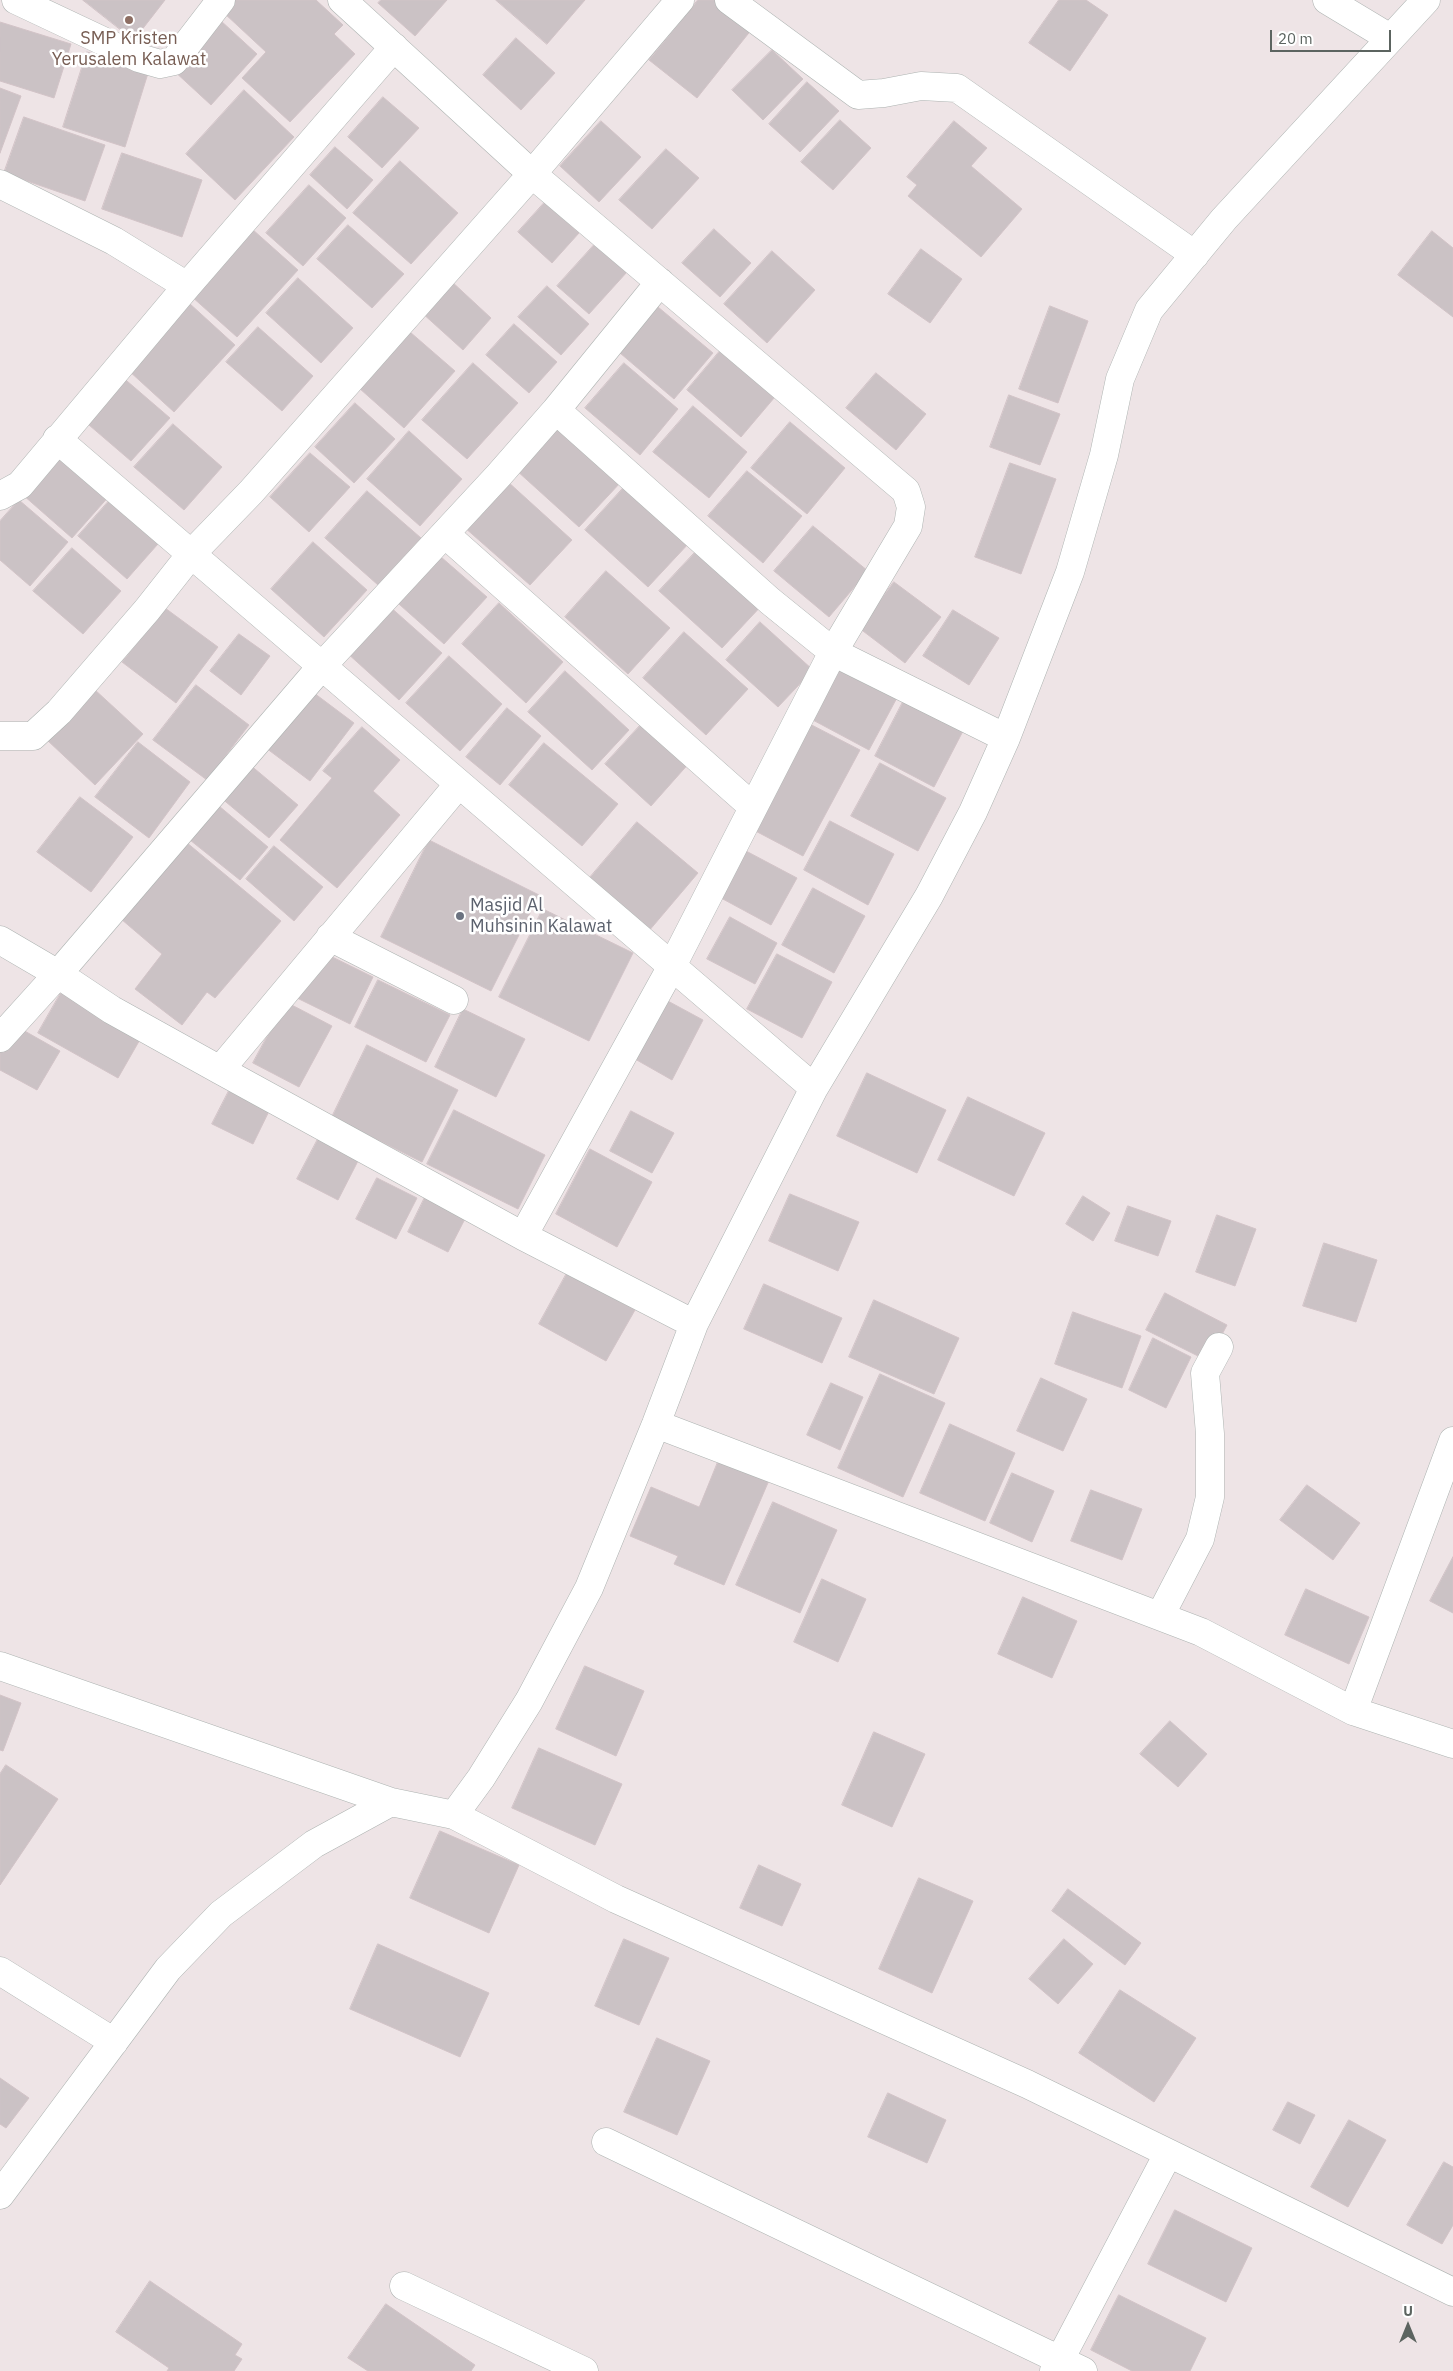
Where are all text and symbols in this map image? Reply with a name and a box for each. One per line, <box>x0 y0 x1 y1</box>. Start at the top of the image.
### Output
marker: SMP Kristen Yerusalem Kalawat <box>123 14 135 26</box>
scale bar <box>1273 20 1394 52</box>
place label: SMP Kristen Yerusalem Kalawat <box>52 28 206 70</box>
text: 20 m <box>1278 29 1313 48</box>
place label: Masjid Al Muhsinin Kalawat <box>470 895 612 938</box>
marker: Masjid Al Muhsinin Kalawat <box>454 910 466 922</box>
north arrow <box>1383 2301 1433 2351</box>
text: U <box>1403 2302 1413 2320</box>

